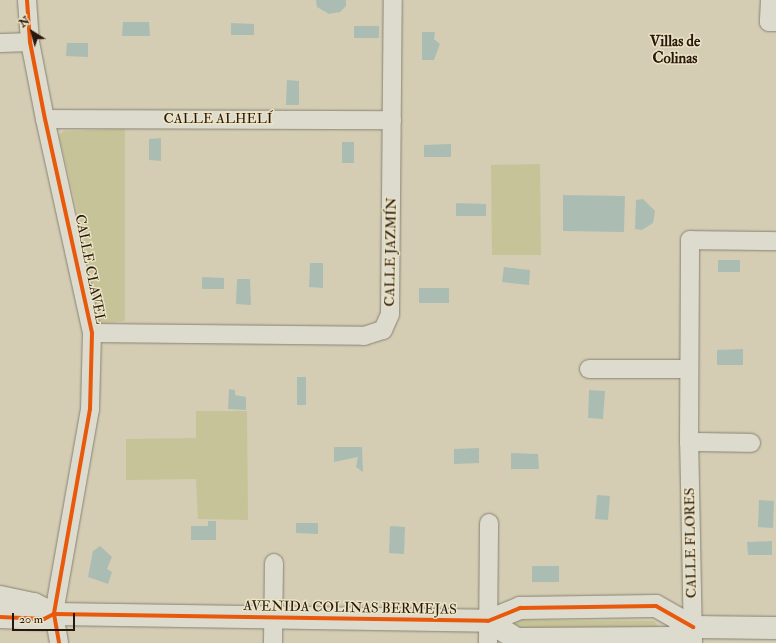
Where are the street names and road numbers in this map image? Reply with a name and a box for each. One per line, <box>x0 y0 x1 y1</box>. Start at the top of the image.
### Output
street label: CALLE ALHELÍ <box>164 111 272 127</box>
street label: CALLE JAZMÍN <box>382 197 400 307</box>
street label: CALLE CLAVEL <box>71 213 109 325</box>
street label: CALLE FLORES <box>682 488 700 598</box>
street label: AVENIDA COLINAS BERMEJAS <box>243 598 457 618</box>

